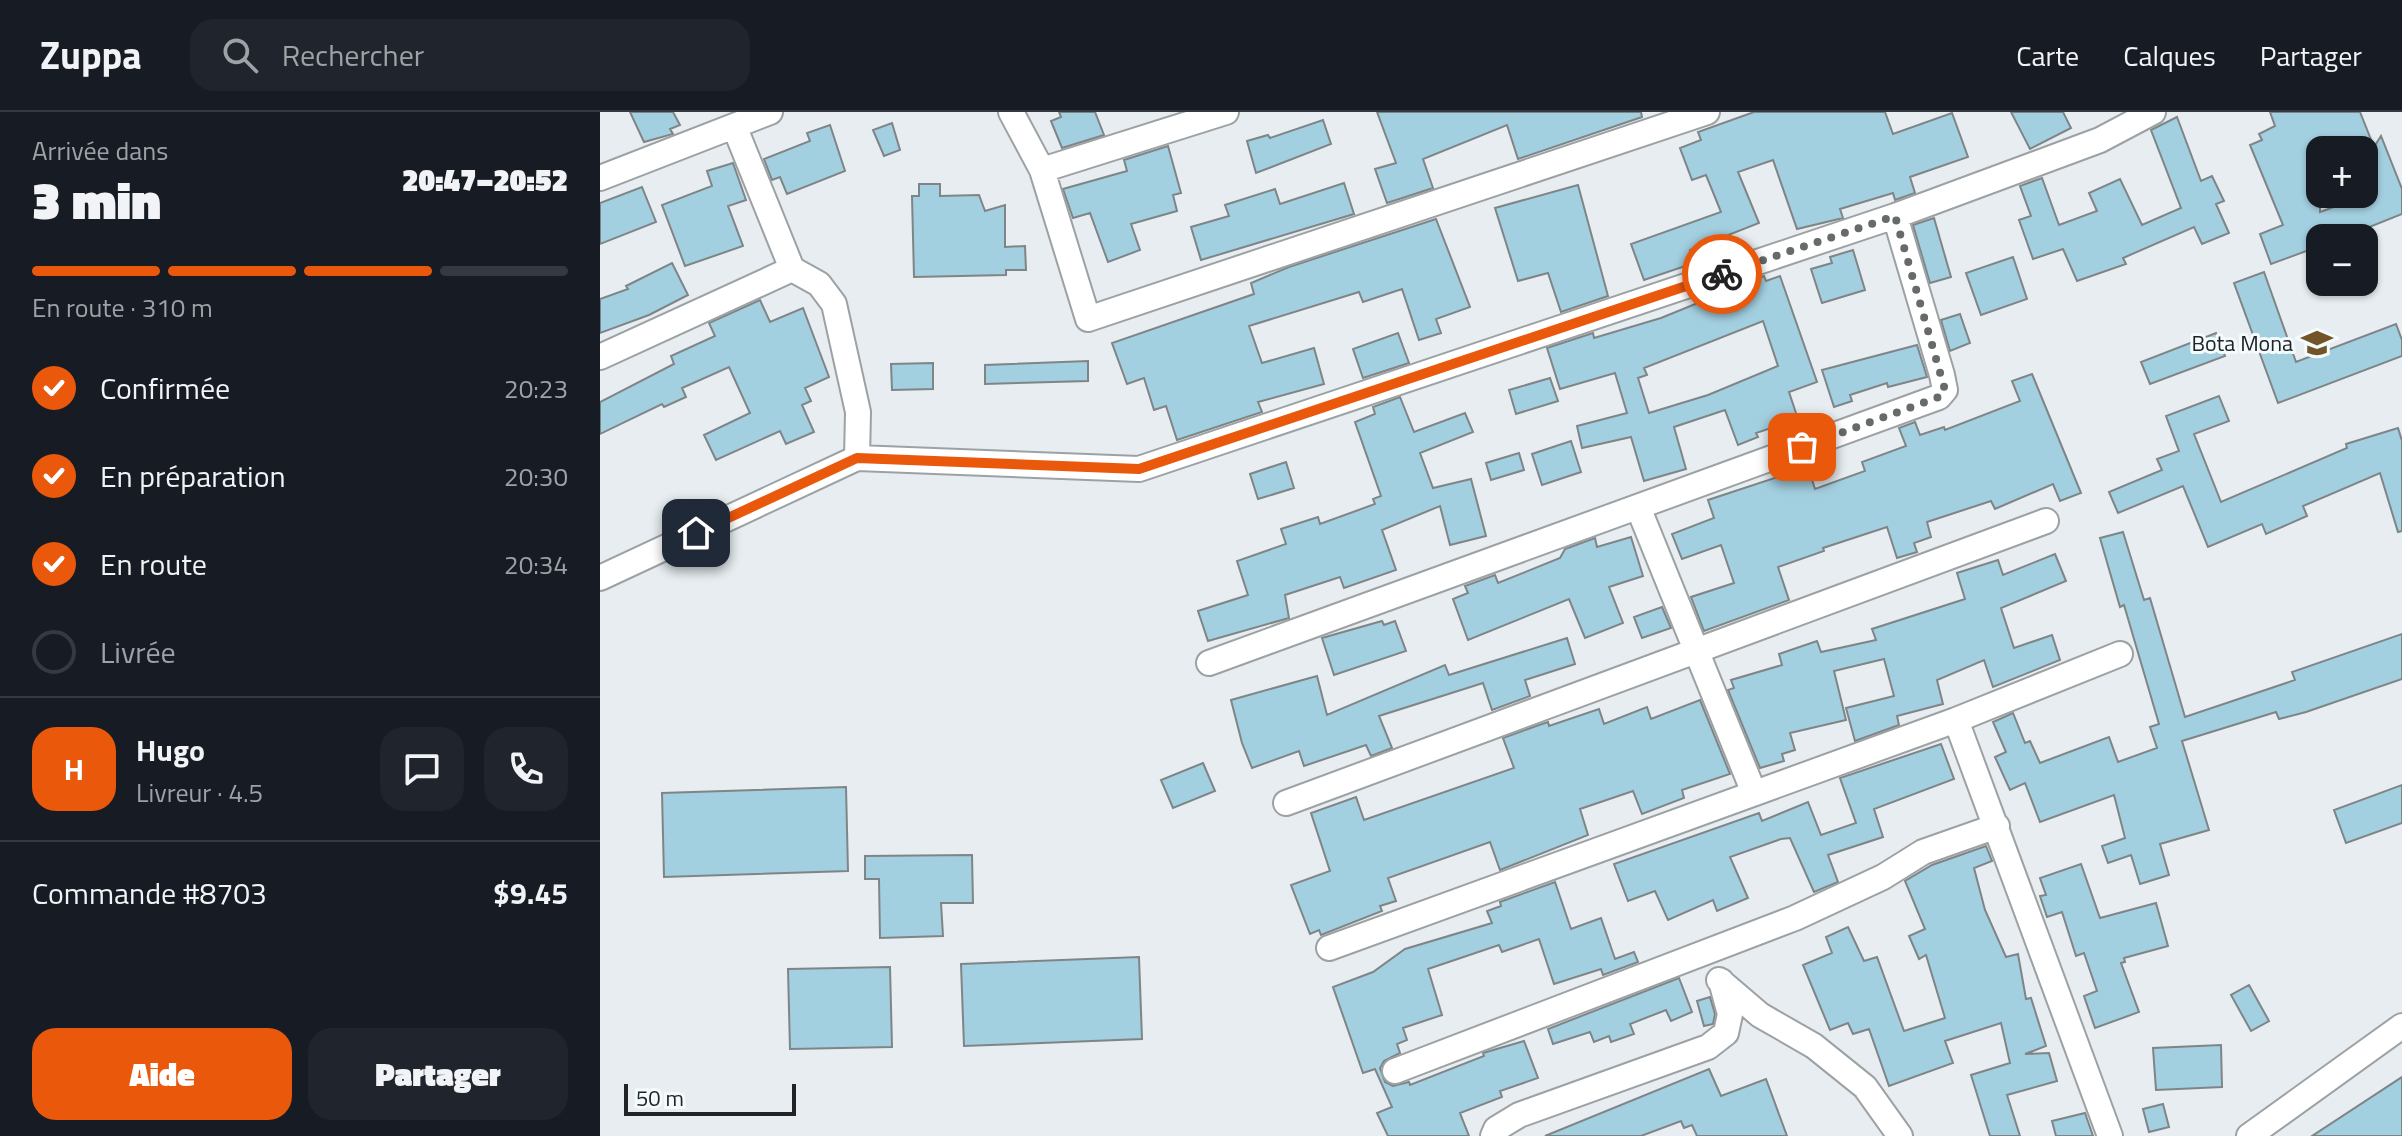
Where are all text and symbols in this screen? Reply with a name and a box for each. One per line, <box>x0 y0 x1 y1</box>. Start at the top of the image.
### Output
search box <box>190 19 750 91</box>
text: Zuppa <box>40 26 142 84</box>
text: Rechercher <box>282 32 424 78</box>
icon: search <box>218 33 262 77</box>
text: Carte <box>2016 34 2079 77</box>
text: Calques <box>2123 34 2216 77</box>
text: Partager <box>2260 34 2362 77</box>
text: Arrivée dans <box>32 131 168 170</box>
map controls <box>2306 136 2378 296</box>
button: + <box>2306 136 2378 208</box>
text: 20:47–20:52 <box>402 157 568 203</box>
text: 3 min <box>32 160 161 239</box>
button: − <box>2306 224 2378 296</box>
courier <box>1682 234 1762 314</box>
icon: bike <box>1700 252 1744 296</box>
text: En route · 310 m <box>32 288 213 327</box>
place label: Bota Mona <box>2192 326 2293 360</box>
school or university icon: Bota Mona <box>2300 326 2334 360</box>
text: Confirmée <box>100 365 230 411</box>
icon: check <box>32 366 76 410</box>
text: 20:23 <box>504 369 568 408</box>
pin <box>1768 413 1836 481</box>
icon: bag <box>1780 425 1824 469</box>
text: En préparation <box>100 453 286 499</box>
icon: check <box>32 454 76 498</box>
text: 20:30 <box>504 457 568 496</box>
pin <box>662 499 730 567</box>
icon: home <box>674 511 718 555</box>
text: En route <box>100 541 207 587</box>
icon: check <box>32 542 76 586</box>
text: 20:34 <box>504 545 568 584</box>
text: Livrée <box>100 629 176 675</box>
text: Hugo <box>136 727 205 773</box>
button: chat <box>380 727 464 811</box>
button: phone <box>484 727 568 811</box>
text: H <box>64 746 84 792</box>
text: Livreur · 4.5 <box>136 773 263 812</box>
text: Commande #8703 <box>32 870 267 916</box>
text: $9.45 <box>493 870 568 916</box>
button: Aide <box>32 1028 292 1120</box>
button: Partager <box>308 1028 568 1120</box>
scale bar <box>624 1080 796 1116</box>
text: 50 m <box>636 1081 684 1115</box>

